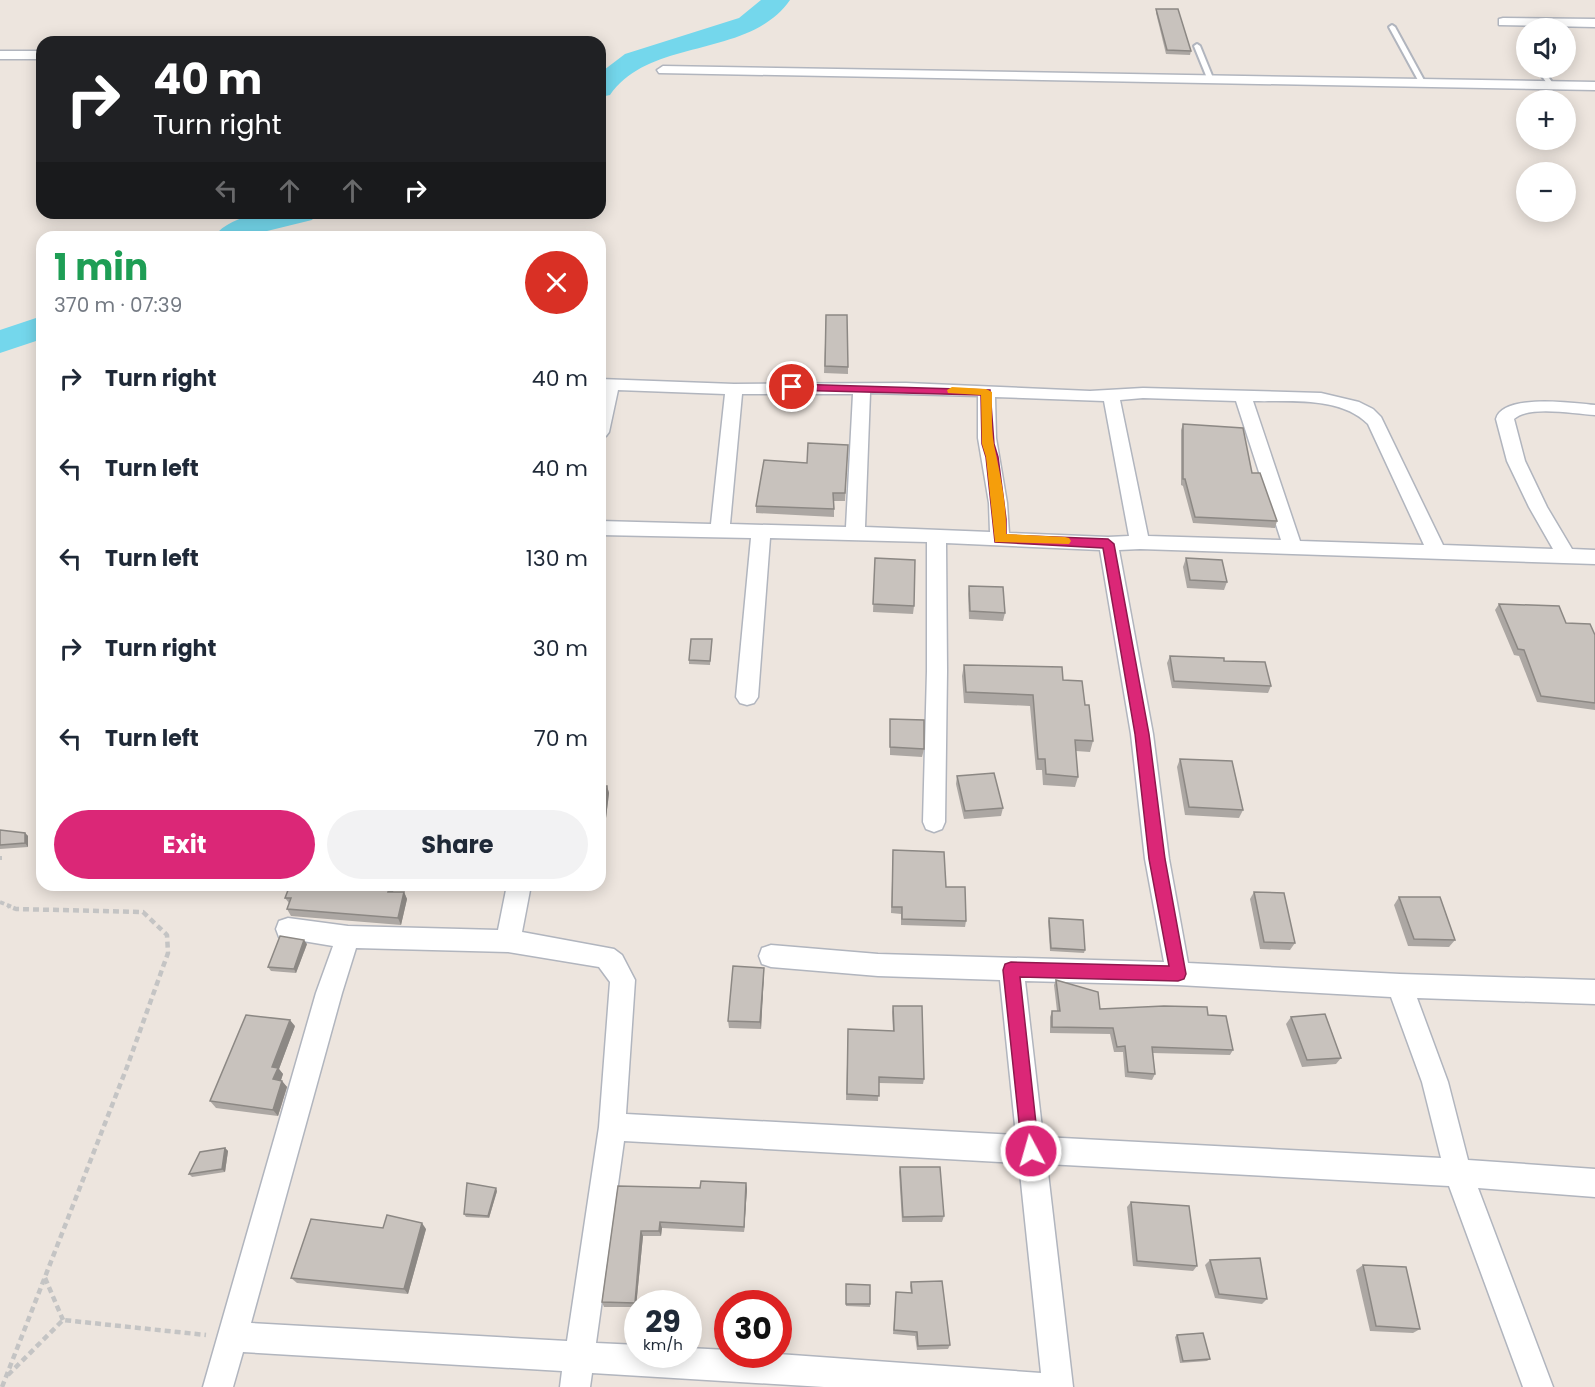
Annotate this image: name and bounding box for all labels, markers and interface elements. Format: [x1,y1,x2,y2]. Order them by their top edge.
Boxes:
map controls [1516,18,1576,222]
button: sound [1516,18,1576,78]
text: 40 m [153,50,262,109]
icon: right [54,60,132,138]
button: + [1516,90,1576,150]
text: Turn right [153,106,282,143]
button: − [1516,162,1576,222]
icon: left [210,174,243,207]
icon: ahead [273,174,306,207]
icon: ahead [336,174,369,207]
icon: right [399,174,432,207]
text: 1 min [54,242,148,293]
button: close [525,251,588,314]
text: 370 m · 07:39 [54,291,182,319]
pin [766,361,817,412]
icon: right [54,362,87,395]
text: Turn right [105,363,216,394]
text: 40 m [532,363,588,394]
icon: arrive [775,370,808,403]
icon: left [54,452,87,485]
text: Turn left [105,453,199,484]
text: 40 m [532,453,588,484]
icon: left [54,542,87,575]
text: Turn left [105,543,199,574]
text: 130 m [526,543,588,574]
icon: right [54,632,87,665]
text: Turn right [105,633,216,664]
text: 30 m [533,633,588,664]
icon: left [54,722,87,755]
text: Turn left [105,723,199,754]
text: 70 m [534,723,588,754]
button: Exit [54,810,315,879]
button: Share [327,810,588,879]
position arrow [999,1119,1063,1183]
speed limit sign: 30 [714,1290,792,1368]
text: 29 [645,1300,681,1343]
text: km/h [643,1334,683,1355]

